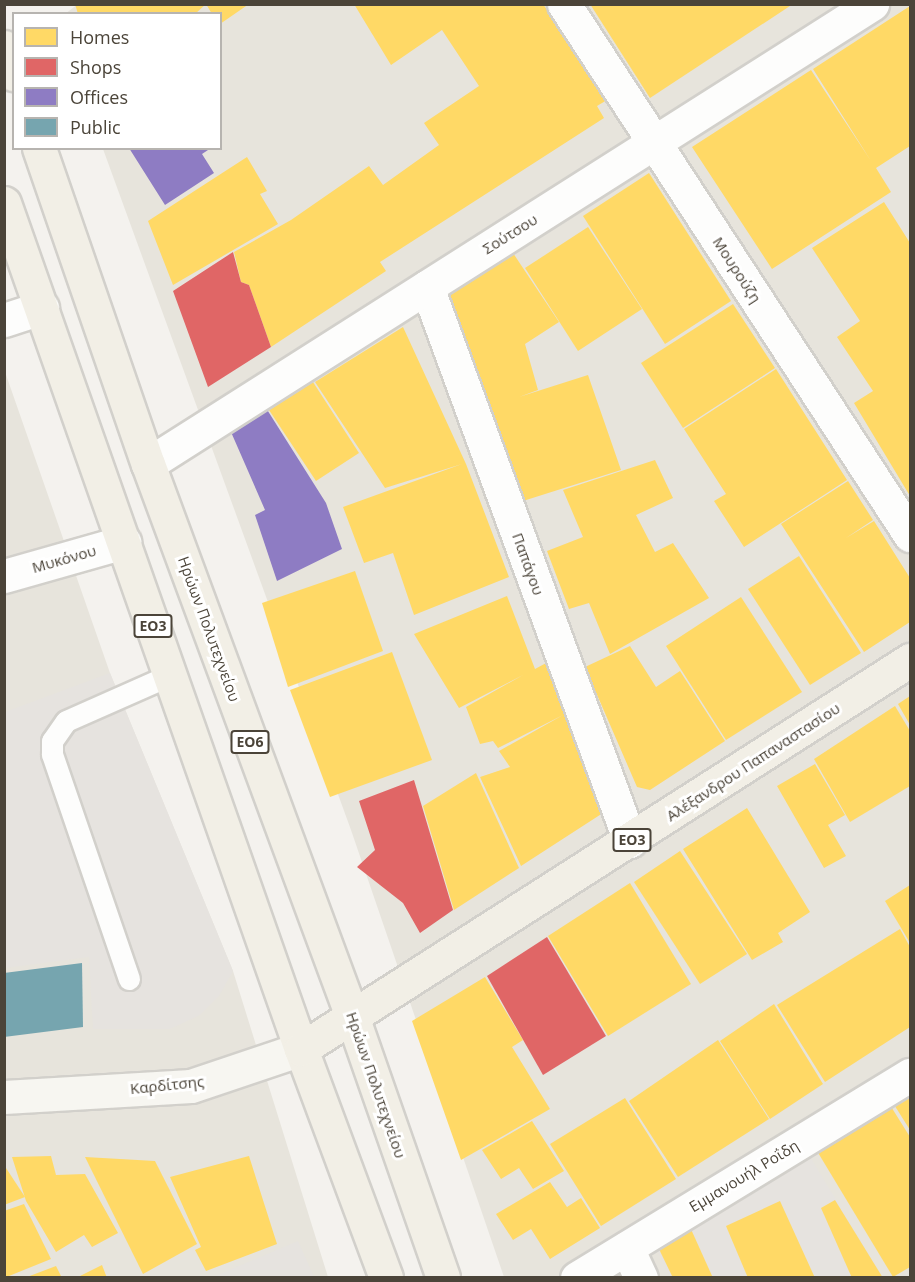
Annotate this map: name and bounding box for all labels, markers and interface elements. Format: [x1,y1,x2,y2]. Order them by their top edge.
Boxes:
legend [12,12,222,150]
text: Homes [70,25,129,49]
text: Shops [70,55,121,79]
text: Offices [70,85,128,109]
text: Public [70,115,121,139]
street label: Σούτσου [479,210,541,258]
street label: Μουρούζη [709,234,765,306]
street label: Παπάγου [508,530,548,598]
street label: Μυκόνου [30,541,98,577]
street label: Ηρώων Πολυτεχνείου [174,554,244,704]
road number: ΕΟ3 [134,615,172,637]
street label: Αλέξανδρου Παπαναστασίου [663,699,843,825]
road number: ΕΟ6 [230,731,270,753]
road number: ΕΟ3 [612,829,652,851]
street label: Ηρώων Πολυτεχνείου [343,1010,409,1160]
street label: Καρδίτσης [129,1072,205,1098]
street label: Εμμανουήλ Ροΐδη [686,1136,802,1216]

